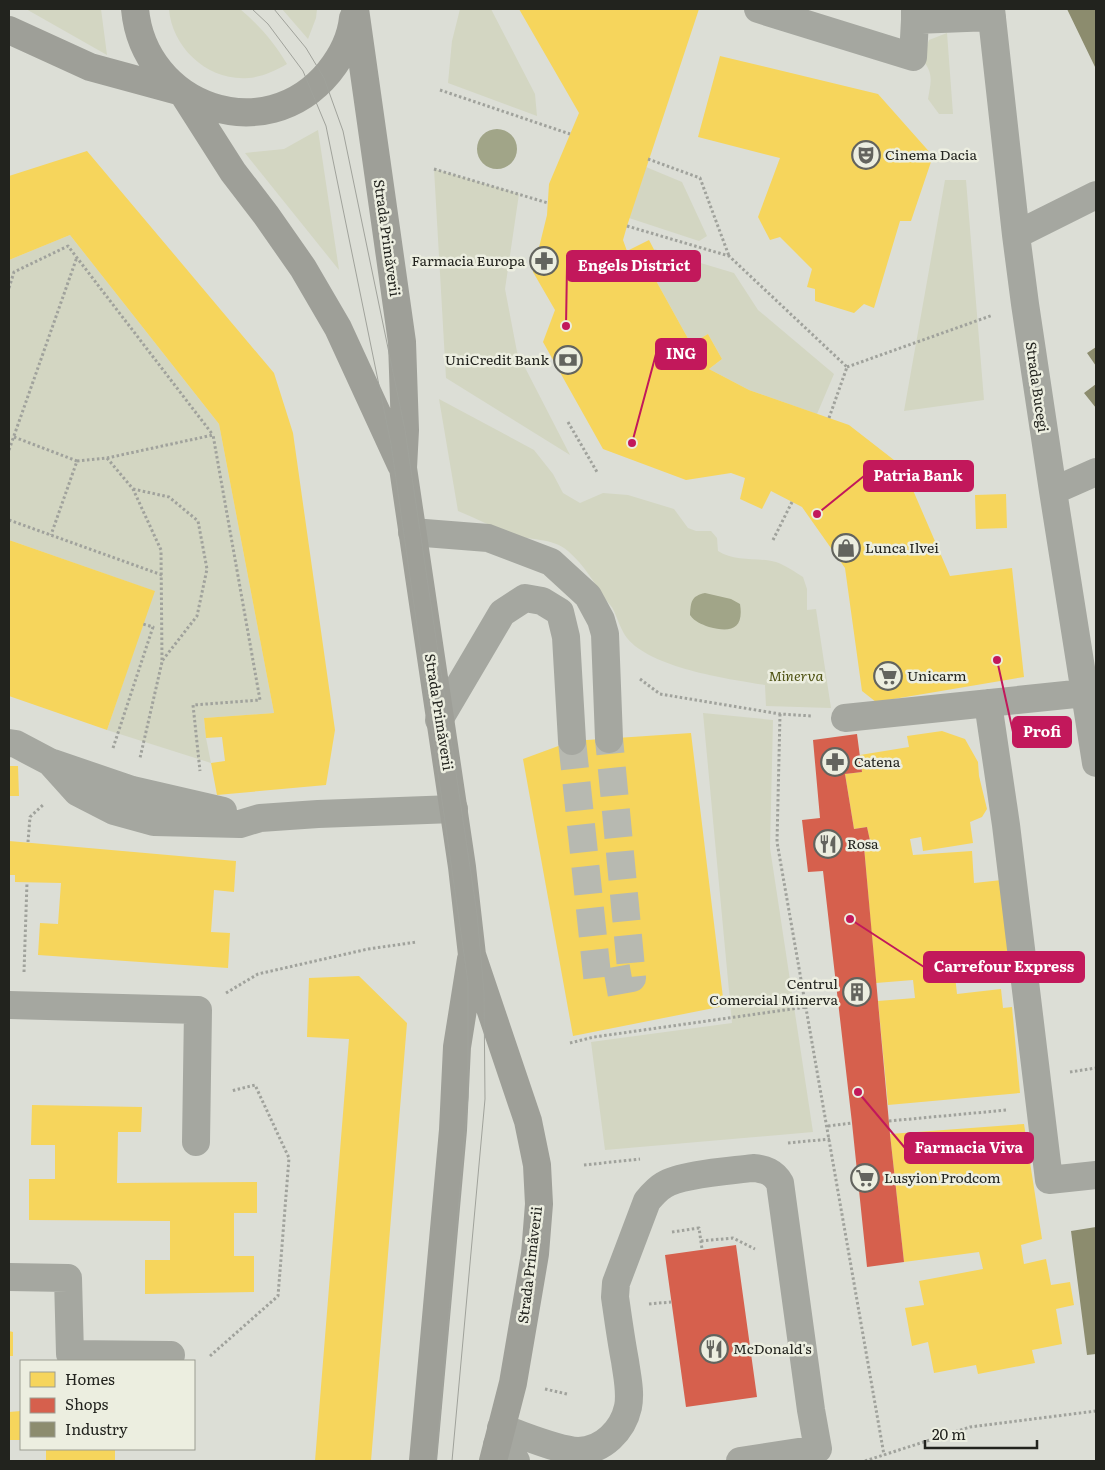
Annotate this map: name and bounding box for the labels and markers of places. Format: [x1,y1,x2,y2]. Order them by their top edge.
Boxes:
theatre icon: Cinema Dacia [851,140,881,170]
place label: Cinema Dacia [885,144,978,164]
pharmacy icon: Farmacia Europa [529,246,559,276]
place label: Farmacia Europa [412,250,525,270]
callout: Engels District [567,251,700,281]
callout: ING [656,339,706,369]
bank icon: UniCredit Bank [553,345,583,375]
place label: UniCredit Bank [445,349,549,369]
callout: Patria Bank [864,461,973,491]
shop icon: Lunca Ilvei [831,533,861,563]
place label: Lunca Ilvei [865,537,939,557]
supermarket icon: Unicarm [873,661,903,691]
place label: Unicarm [907,665,967,685]
callout: Profi [1013,717,1071,747]
pharmacy icon: Catena [820,747,850,777]
place label: Catena [854,751,901,771]
restaurant icon: Rosa [813,829,843,859]
place label: Rosa [847,833,879,853]
callout: Carrefour Express [924,952,1084,982]
place label: Centrul Comercial Minerva [709,973,838,1009]
building icon: Centrul Comercial Minerva [842,977,872,1007]
callout: Farmacia Viva [905,1133,1033,1163]
supermarket icon: Lusyion Prodcom [850,1163,880,1193]
place label: Lusyion Prodcom [884,1167,1001,1187]
restaurant icon: McDonald's [699,1334,729,1364]
place label: McDonald's [733,1338,812,1358]

